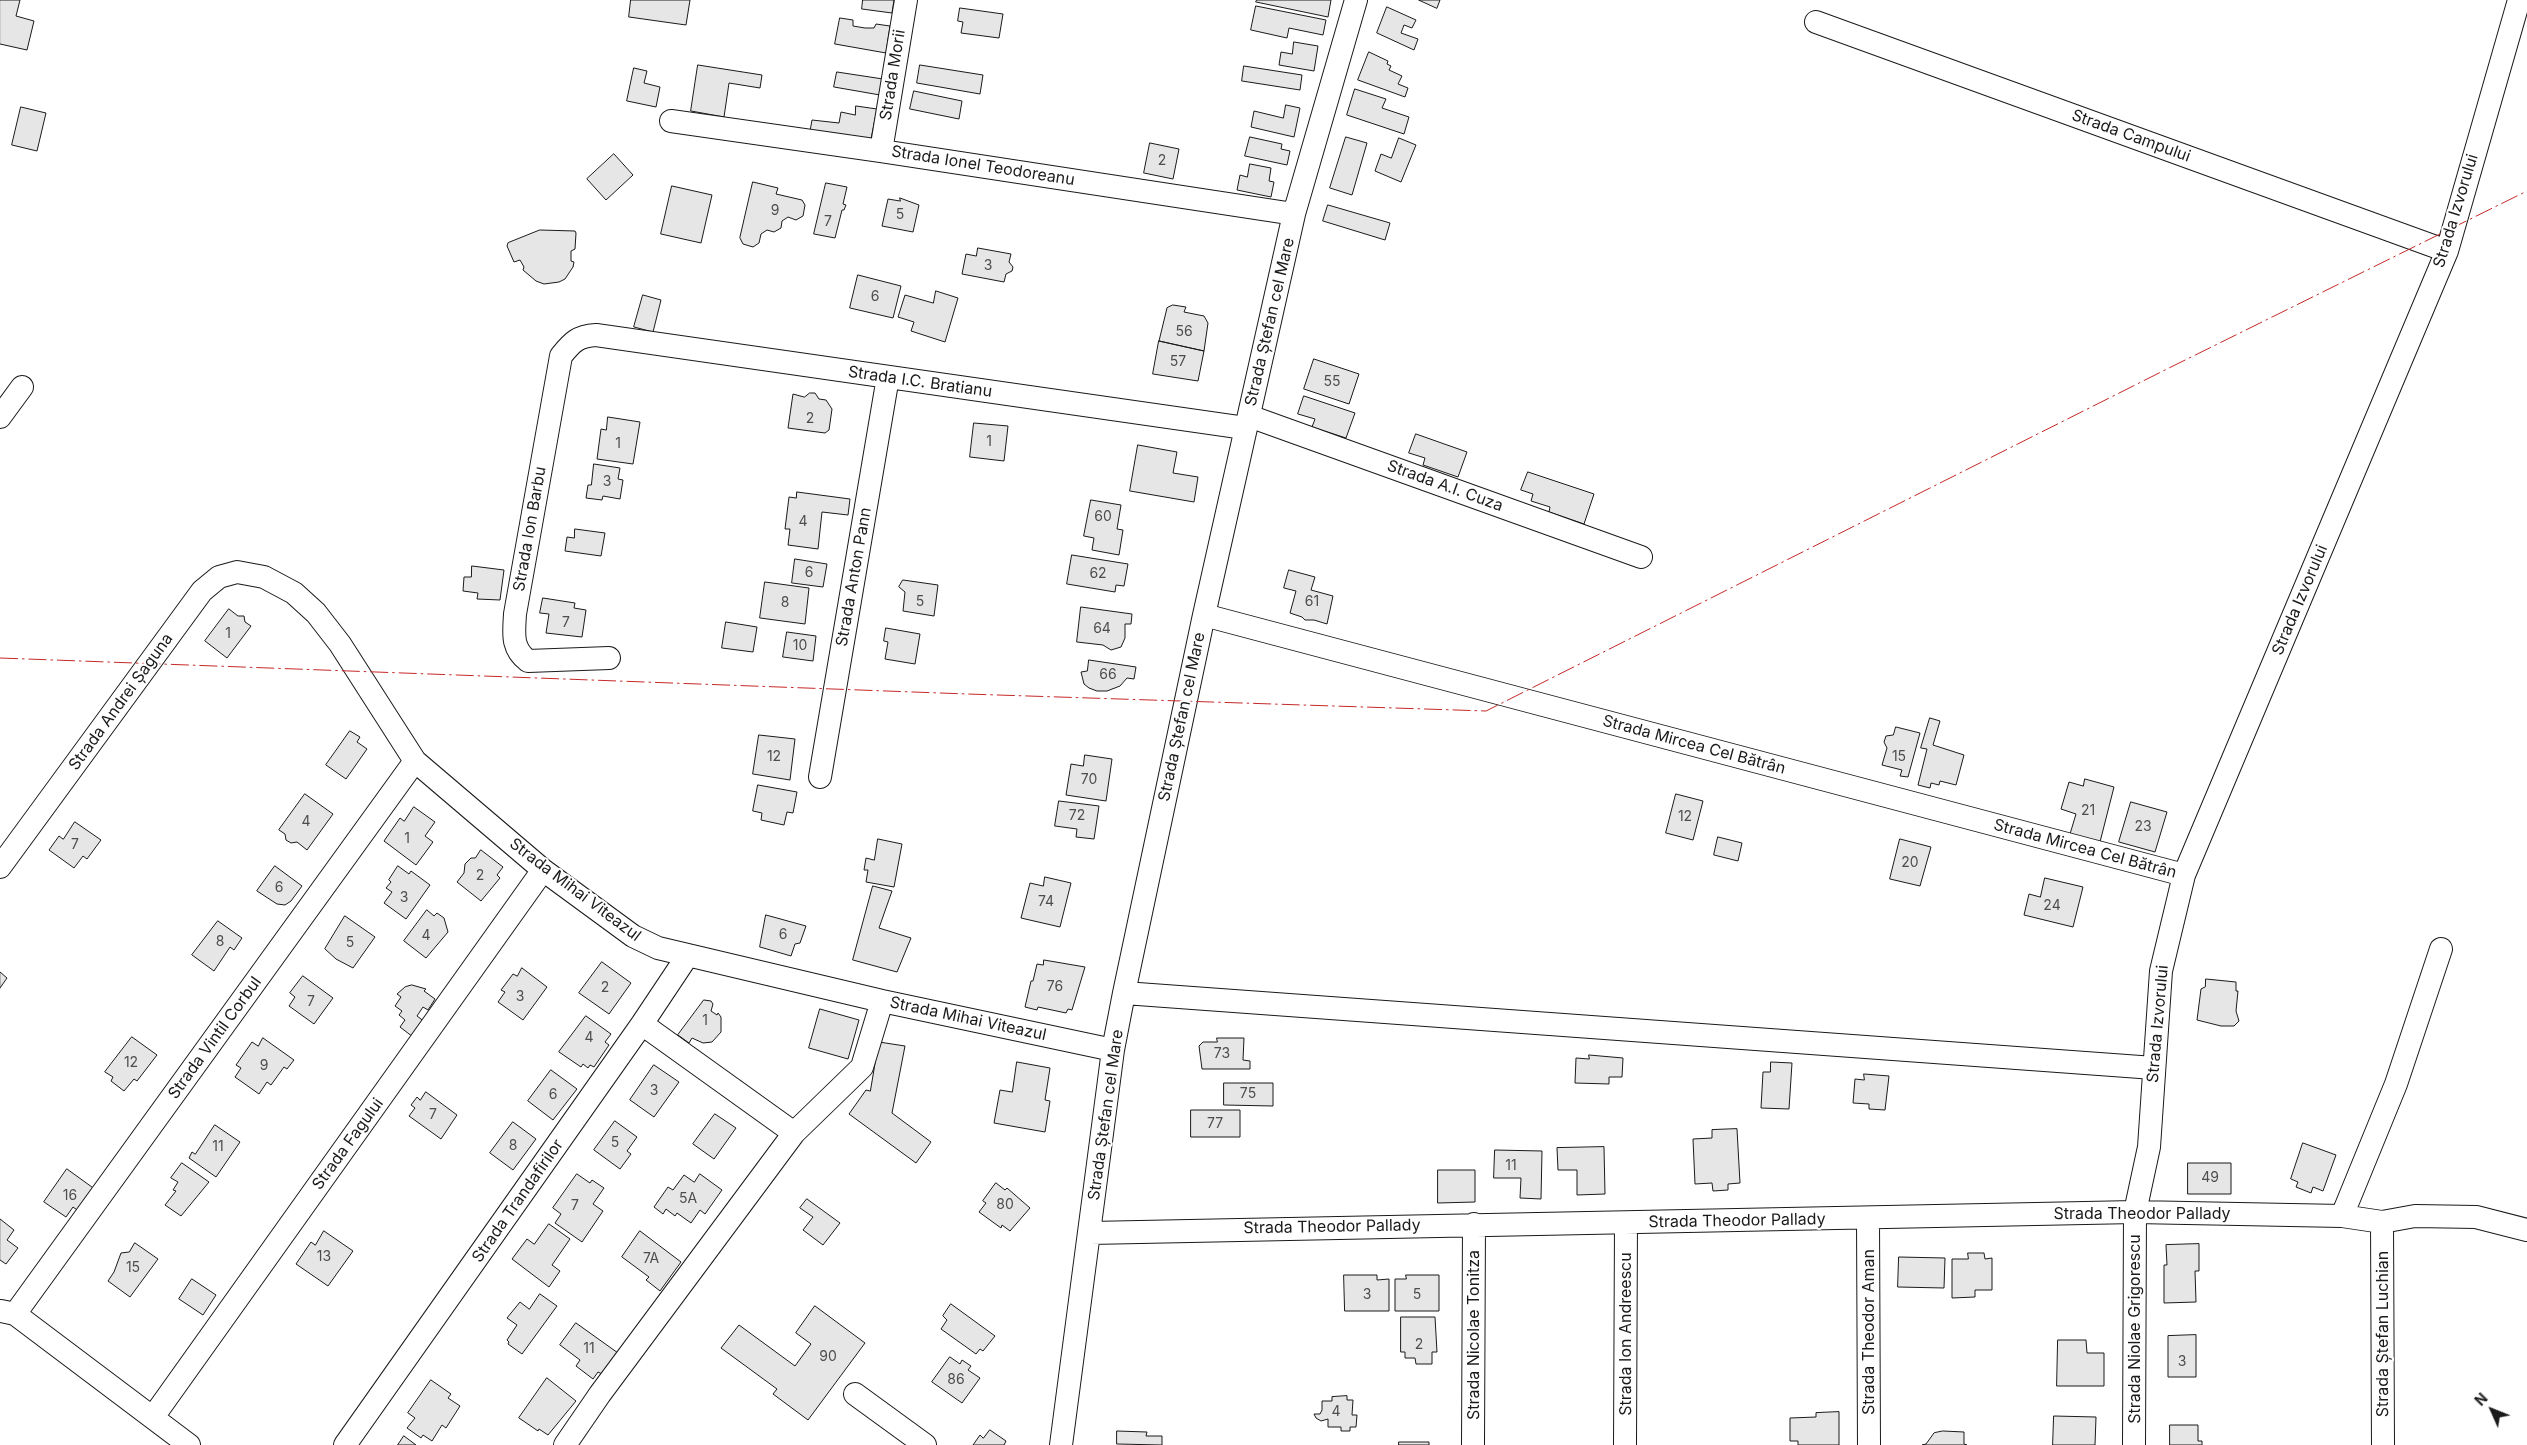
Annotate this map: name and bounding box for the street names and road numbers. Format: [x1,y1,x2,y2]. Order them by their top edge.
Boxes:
street label: Strada Morii [876,28,910,122]
street label: Strada Campului [2069,106,2193,166]
street label: Strada Ionel Teodoreanu [890,142,1076,190]
street label: Strada Izvorului [2430,152,2482,270]
street label: Strada Ștefan cel Mare [1241,236,1299,408]
street label: Strada I.C. Bratianu [847,362,993,402]
street label: Strada A.I. Cuza [1384,456,1506,516]
street label: Strada Ion Barbu [510,465,550,593]
street label: Strada Anton Pann [832,506,876,648]
street label: Strada Izvorului [2268,542,2332,658]
street label: Strada Andrei Șaguna [65,630,177,774]
street label: Strada Ștefan cel Mare [1155,631,1209,803]
street label: Strada Mircea Cel Bătrân [1600,711,1788,779]
street label: Strada Mircea Cel Bătrân [1991,815,2179,883]
street label: Strada Mihai Viteazul [506,834,644,946]
street label: Strada Izvorului [2143,964,2173,1084]
street label: Strada Vintil Corbul [164,973,266,1103]
street label: Strada Mihai Viteazul [888,993,1048,1045]
street label: Strada Ștefan cel Mare [1084,1028,1128,1202]
street label: Strada Fagului [308,1095,388,1193]
street label: Strada Trandafirilor [468,1136,568,1266]
street label: Strada Theodor Pallady [2053,1204,2231,1224]
street label: Strada Theodor Pallady [1648,1210,1826,1232]
street label: Strada Theodor Pallady [1243,1216,1421,1238]
street label: Strada Niolae Grigorescu [2125,1234,2145,1424]
street label: Strada Theodor Aman [1859,1249,1879,1415]
street label: Strada Nicolae Tonitza [1464,1250,1484,1420]
street label: Strada Ștefan Luchian [2373,1251,2393,1417]
street label: Strada Ion Andreescu [1616,1252,1636,1416]

